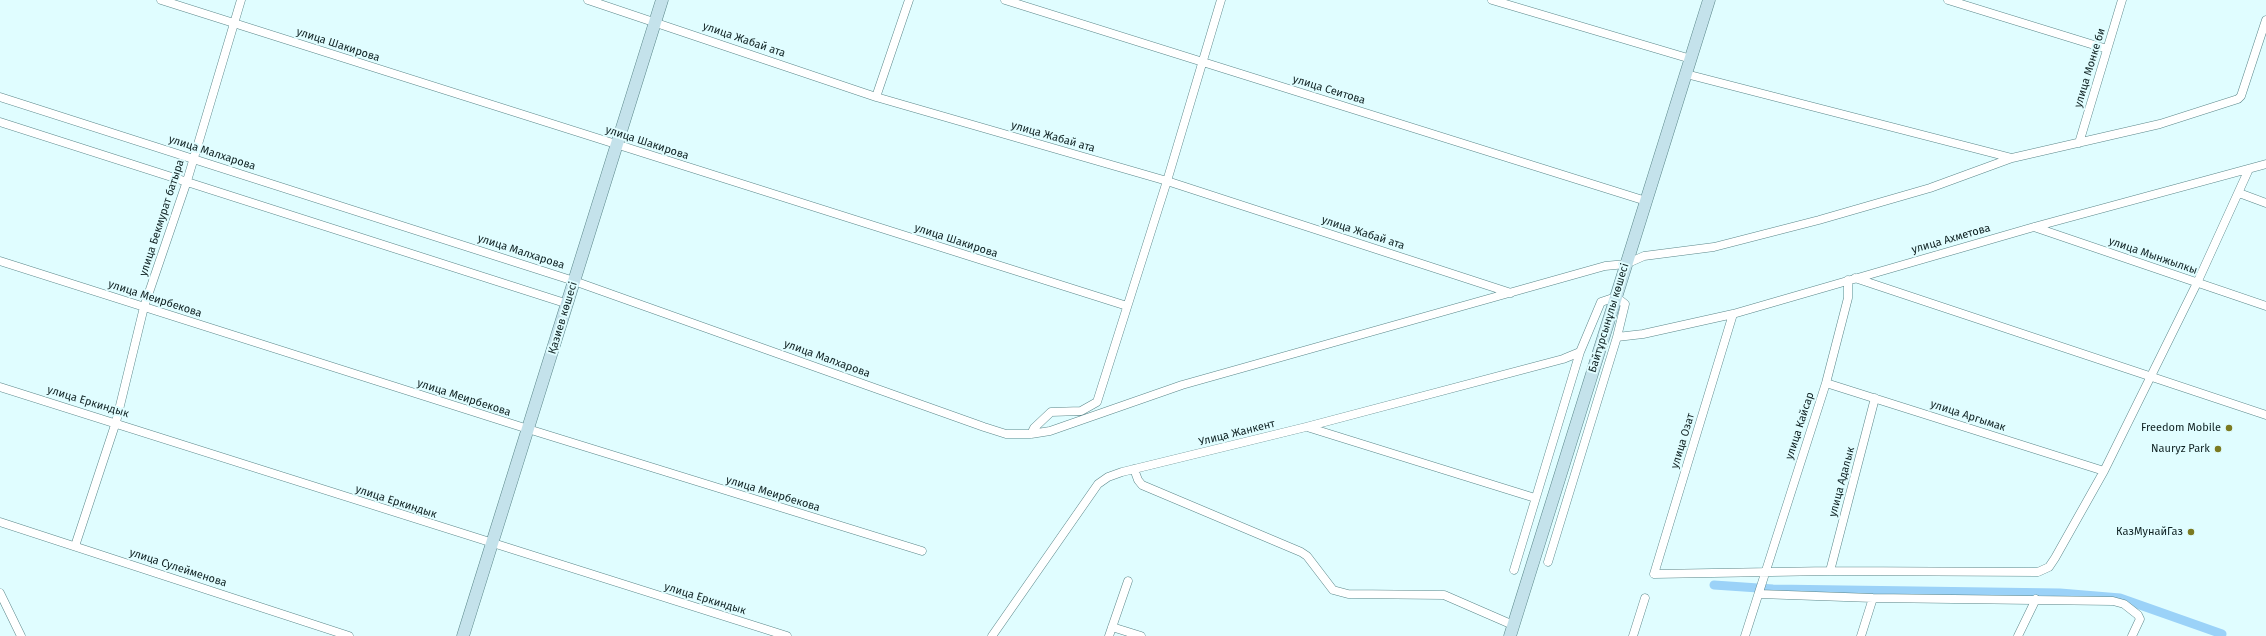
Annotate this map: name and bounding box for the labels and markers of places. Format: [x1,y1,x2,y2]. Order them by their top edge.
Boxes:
place label: Freedom Mobile [2141,421,2221,435]
marker: Freedom Mobile [2224,423,2234,433]
place label: Nauryz Park [2151,442,2210,456]
marker: Nauryz Park [2213,444,2223,454]
place label: КазМунайГаз [2116,525,2183,539]
marker: КазМунайГаз [2186,527,2196,537]

